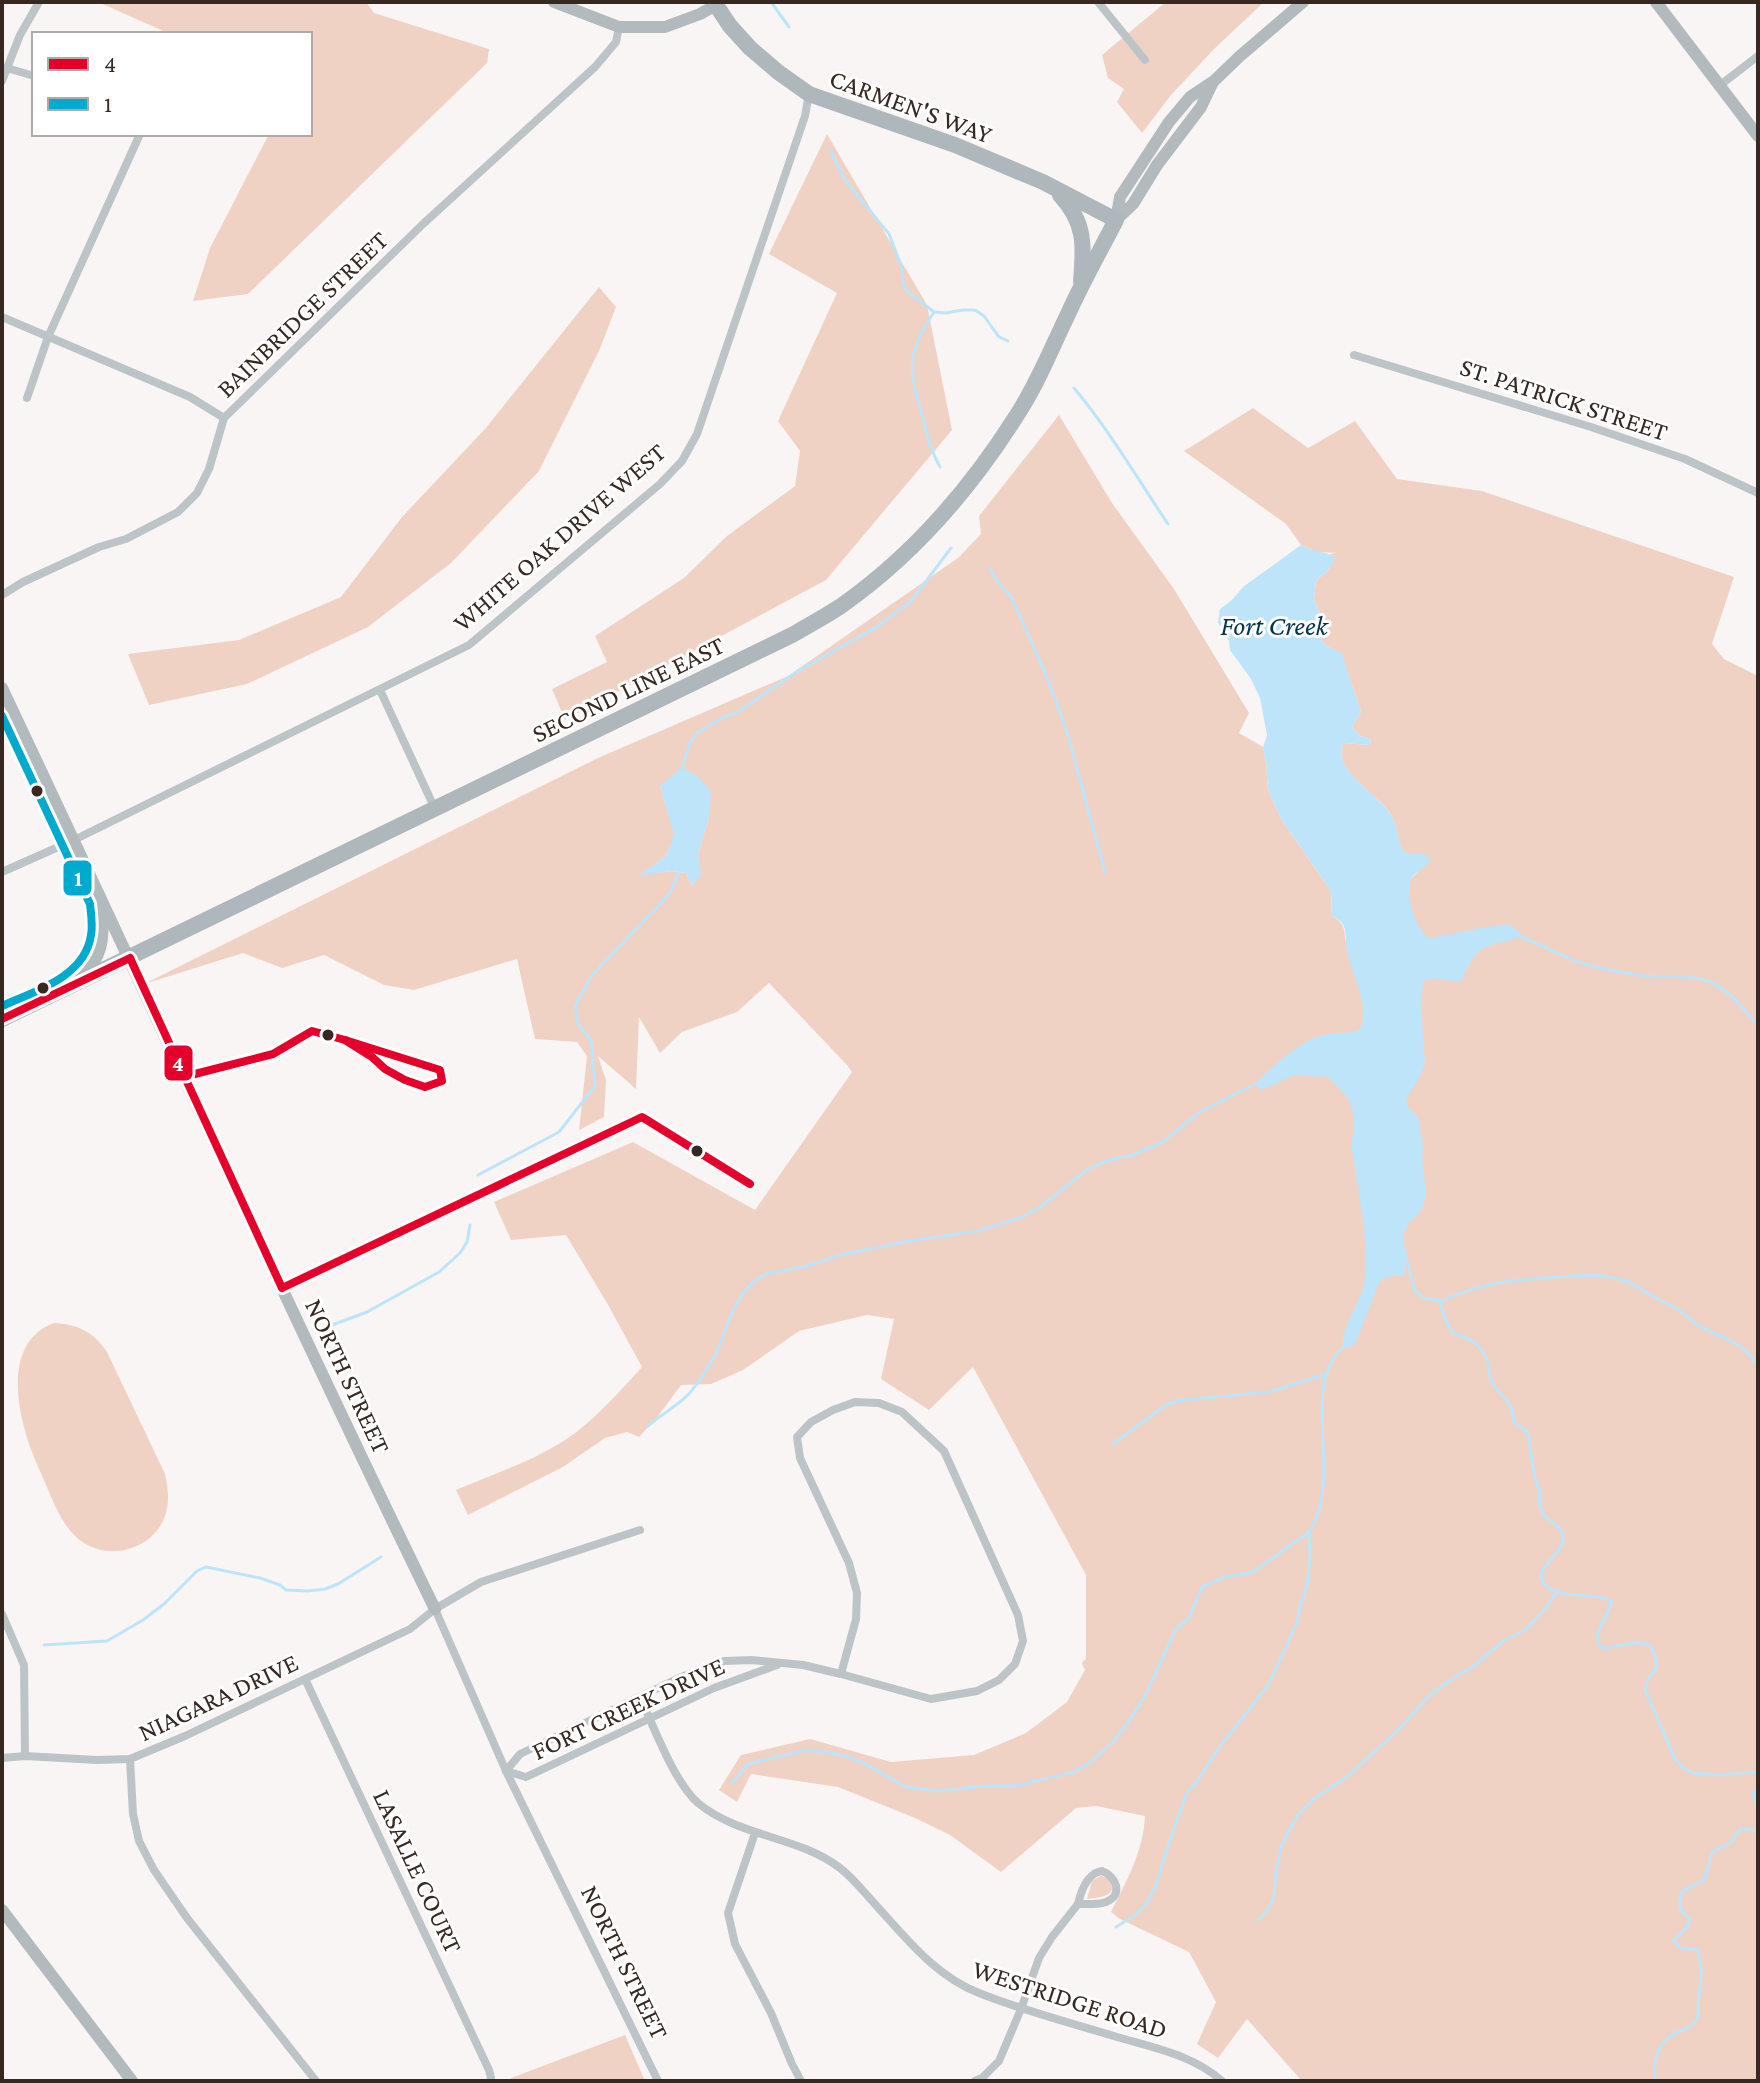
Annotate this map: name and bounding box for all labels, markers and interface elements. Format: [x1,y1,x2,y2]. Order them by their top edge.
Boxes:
legend [32,32,312,136]
text: 4 [104,50,116,77]
street label: CARMEN'S WAY [826,64,996,149]
text: 1 [104,90,112,117]
street label: BAINBRIDGE STREET [211,225,394,403]
street label: ST. PATRICK STREET [1456,352,1671,447]
street label: WHITE OAK DRIVE WEST [447,437,671,637]
water label: Fort Creek [1220,610,1330,641]
street label: SECOND LINE EAST [527,630,729,749]
unlabelled marker [29,783,45,799]
line badge: 1 [62,859,93,897]
text: 1 [74,866,82,891]
unlabelled marker [35,980,51,996]
unlabelled marker [320,1027,336,1043]
line badge: 4 [163,1044,194,1082]
text: 4 [172,1051,184,1076]
unlabelled marker [689,1143,705,1159]
street label: NORTH STREET [299,1294,396,1458]
street label: NIAGARA DRIVE [134,1648,303,1747]
street label: FORT CREEK DRIVE [527,1651,729,1766]
street label: LASALLE COURT [367,1785,468,1958]
street label: NORTH STREET [575,1881,674,2044]
street label: WESTRIDGE ROAD [969,1954,1171,2045]

